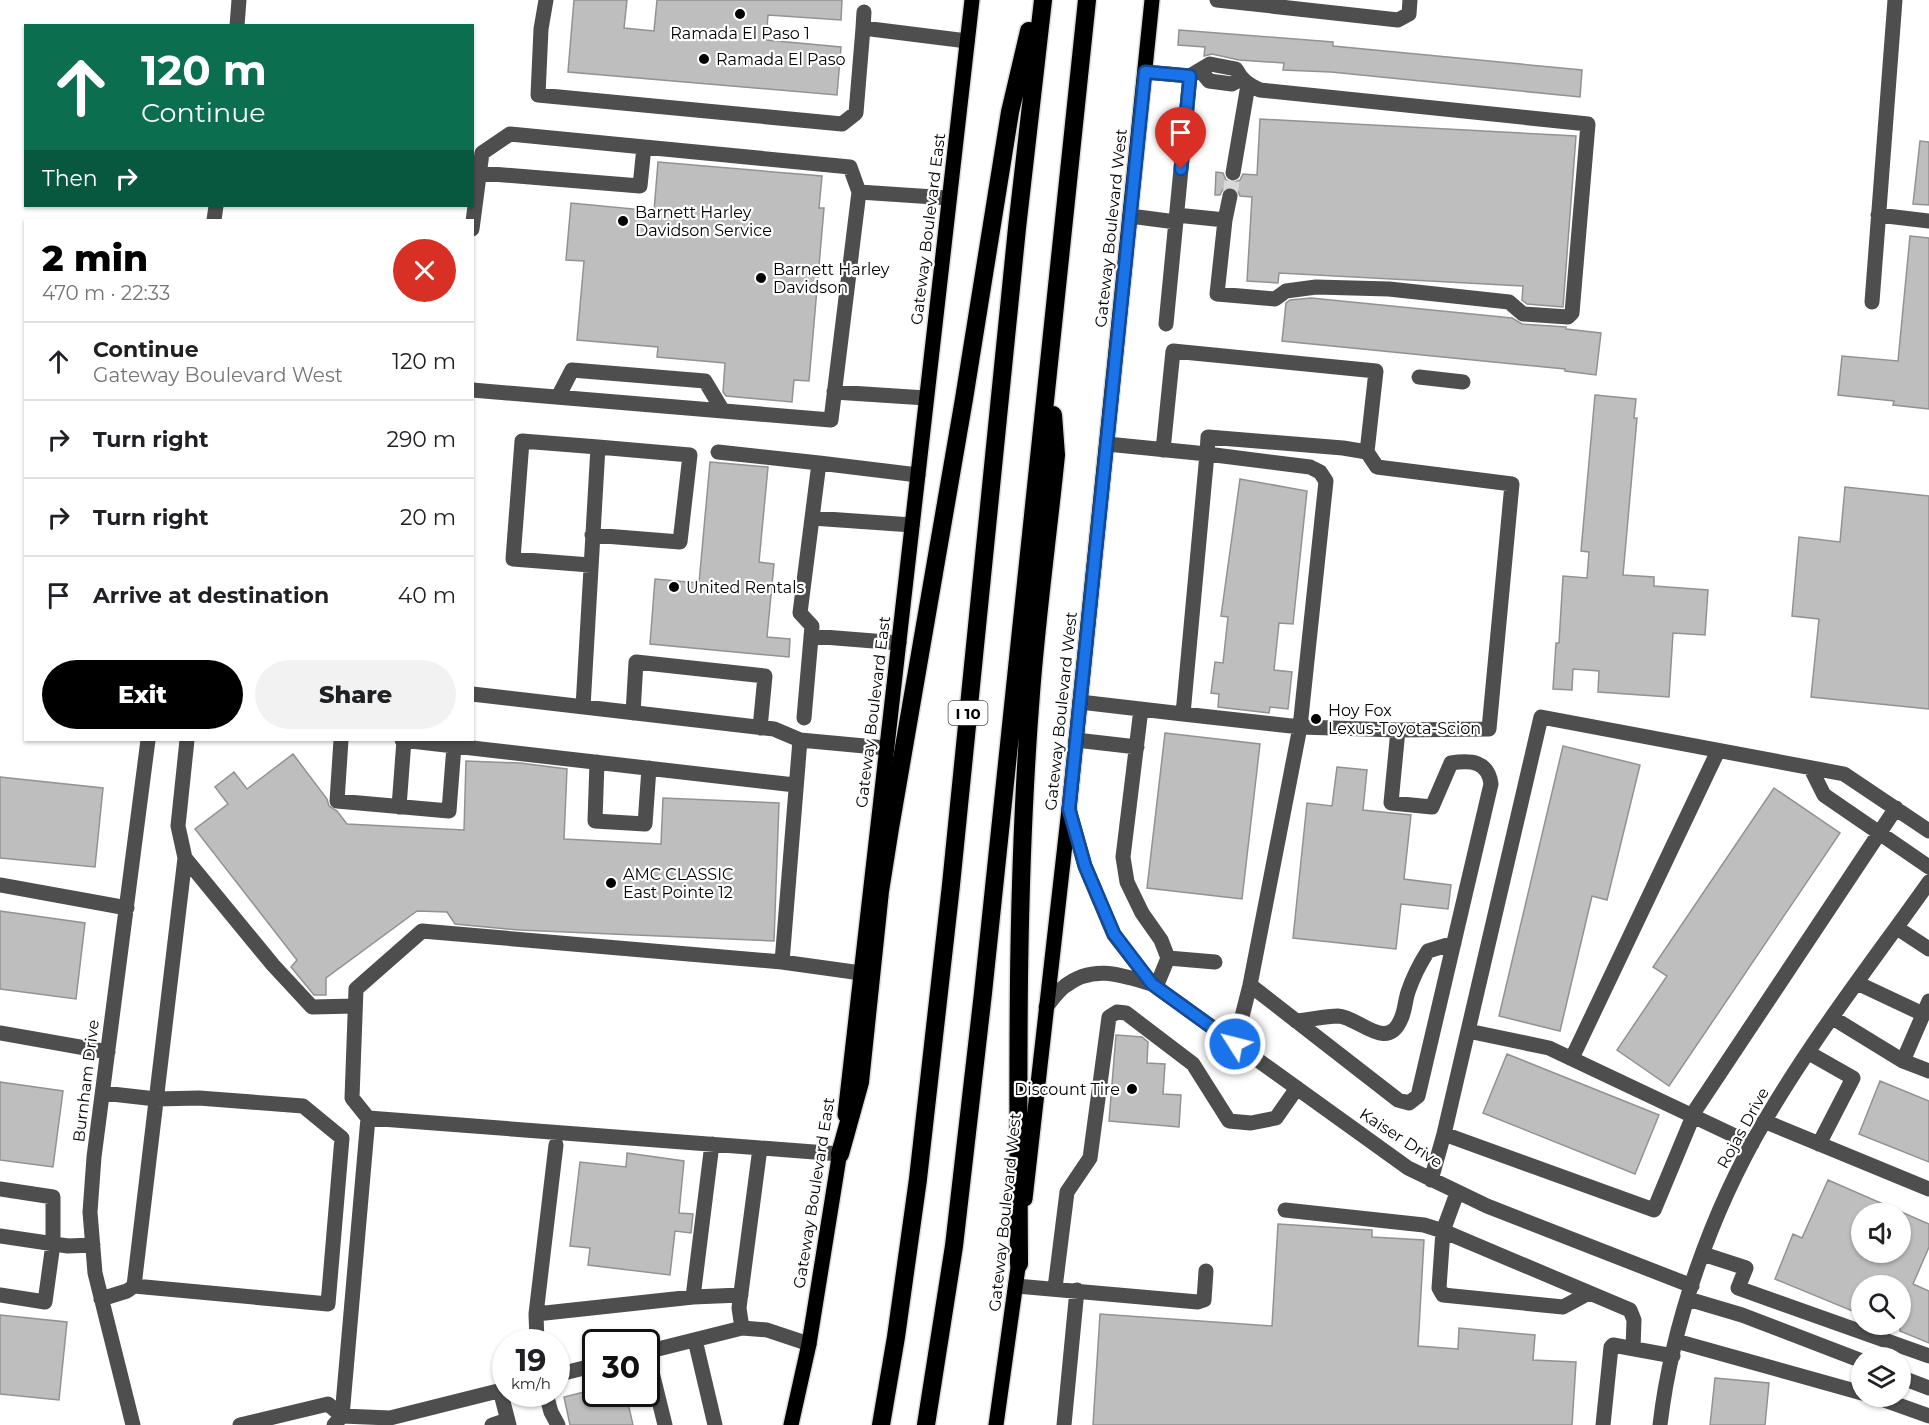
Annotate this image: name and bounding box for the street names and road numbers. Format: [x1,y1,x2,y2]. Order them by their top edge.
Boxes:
street label: Gateway Boulevard West [1091,127,1131,328]
street label: Gateway Boulevard East [907,131,949,326]
street label: Gateway Boulevard West [1041,610,1081,811]
street label: Gateway Boulevard East [852,614,894,809]
road number: I 10 [948,701,988,725]
street label: Burnham Drive [69,1019,103,1143]
street label: Rojas Drive [1713,1084,1773,1172]
street label: Gateway Boulevard East [789,1096,839,1290]
street label: Kaiser Drive [1356,1104,1446,1172]
street label: Gateway Boulevard West [985,1111,1025,1312]

